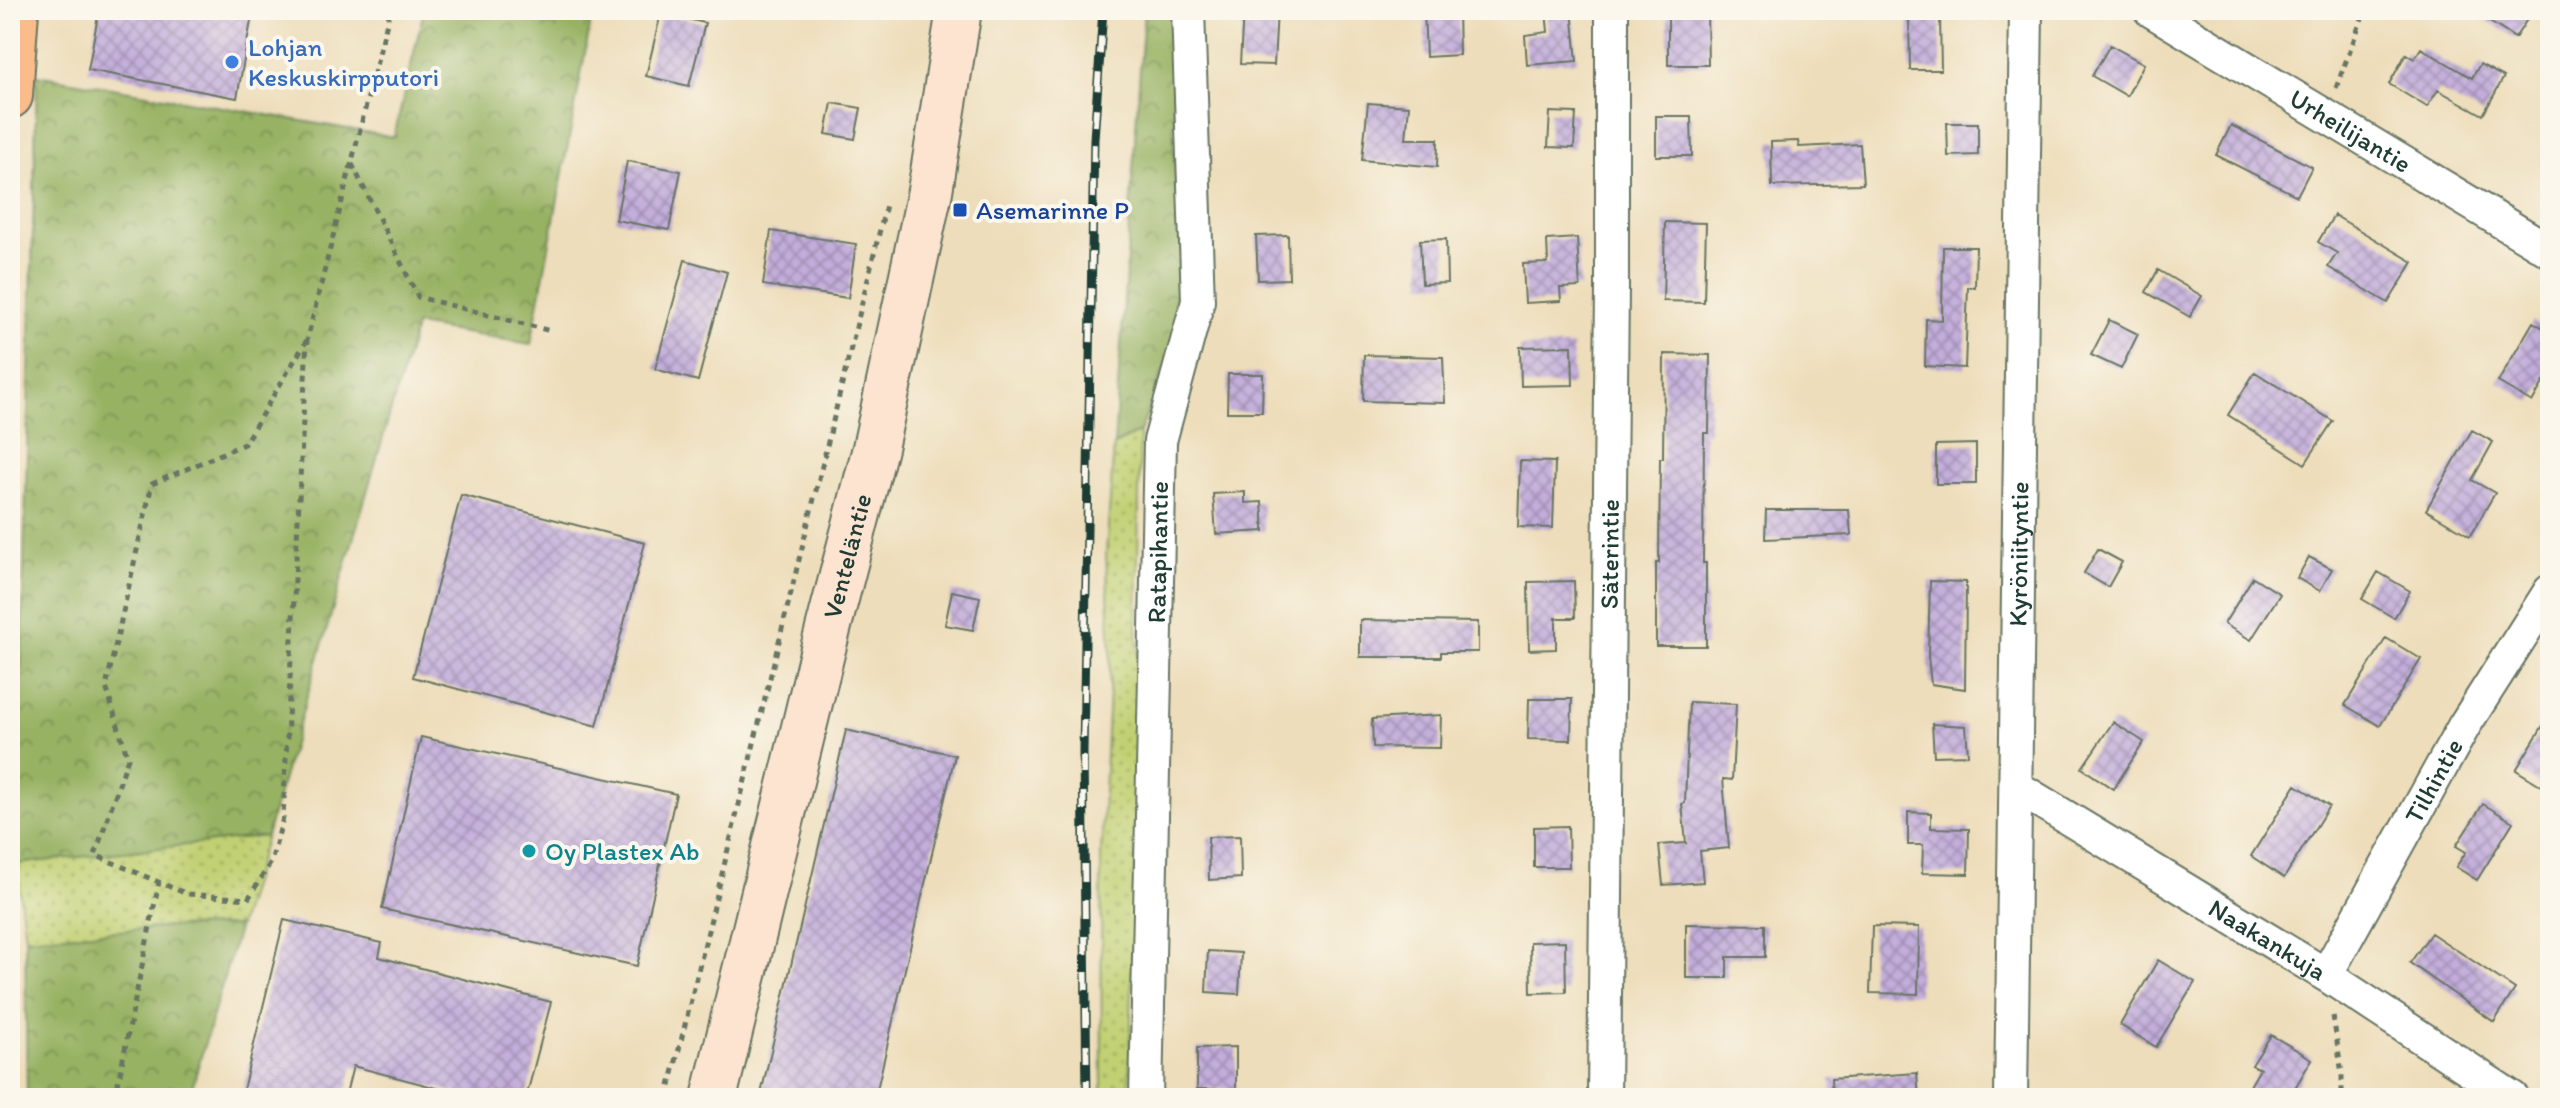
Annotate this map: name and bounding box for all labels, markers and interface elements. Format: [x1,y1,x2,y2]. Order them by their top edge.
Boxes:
place label: Lohjan Keskuskirpputori [248,31,439,93]
marker: Lohjan Keskuskirpputori [223,53,241,71]
street label: Urheilijantie [2284,82,2417,180]
place label: Asemarinne P [976,194,1129,226]
marker: Asemarinne P [951,201,969,219]
street label: Ratapihantie [1140,481,1175,624]
street label: Kyröniityntie [2001,481,2035,627]
street label: Venteläntie [816,490,879,622]
street label: Säterintie [1593,499,1626,609]
street label: Tilhintie [2397,733,2470,829]
place label: Oy Plastex Ab [545,835,700,867]
marker: Oy Plastex Ab [520,842,538,860]
street label: Naakankuja [2203,892,2332,988]

